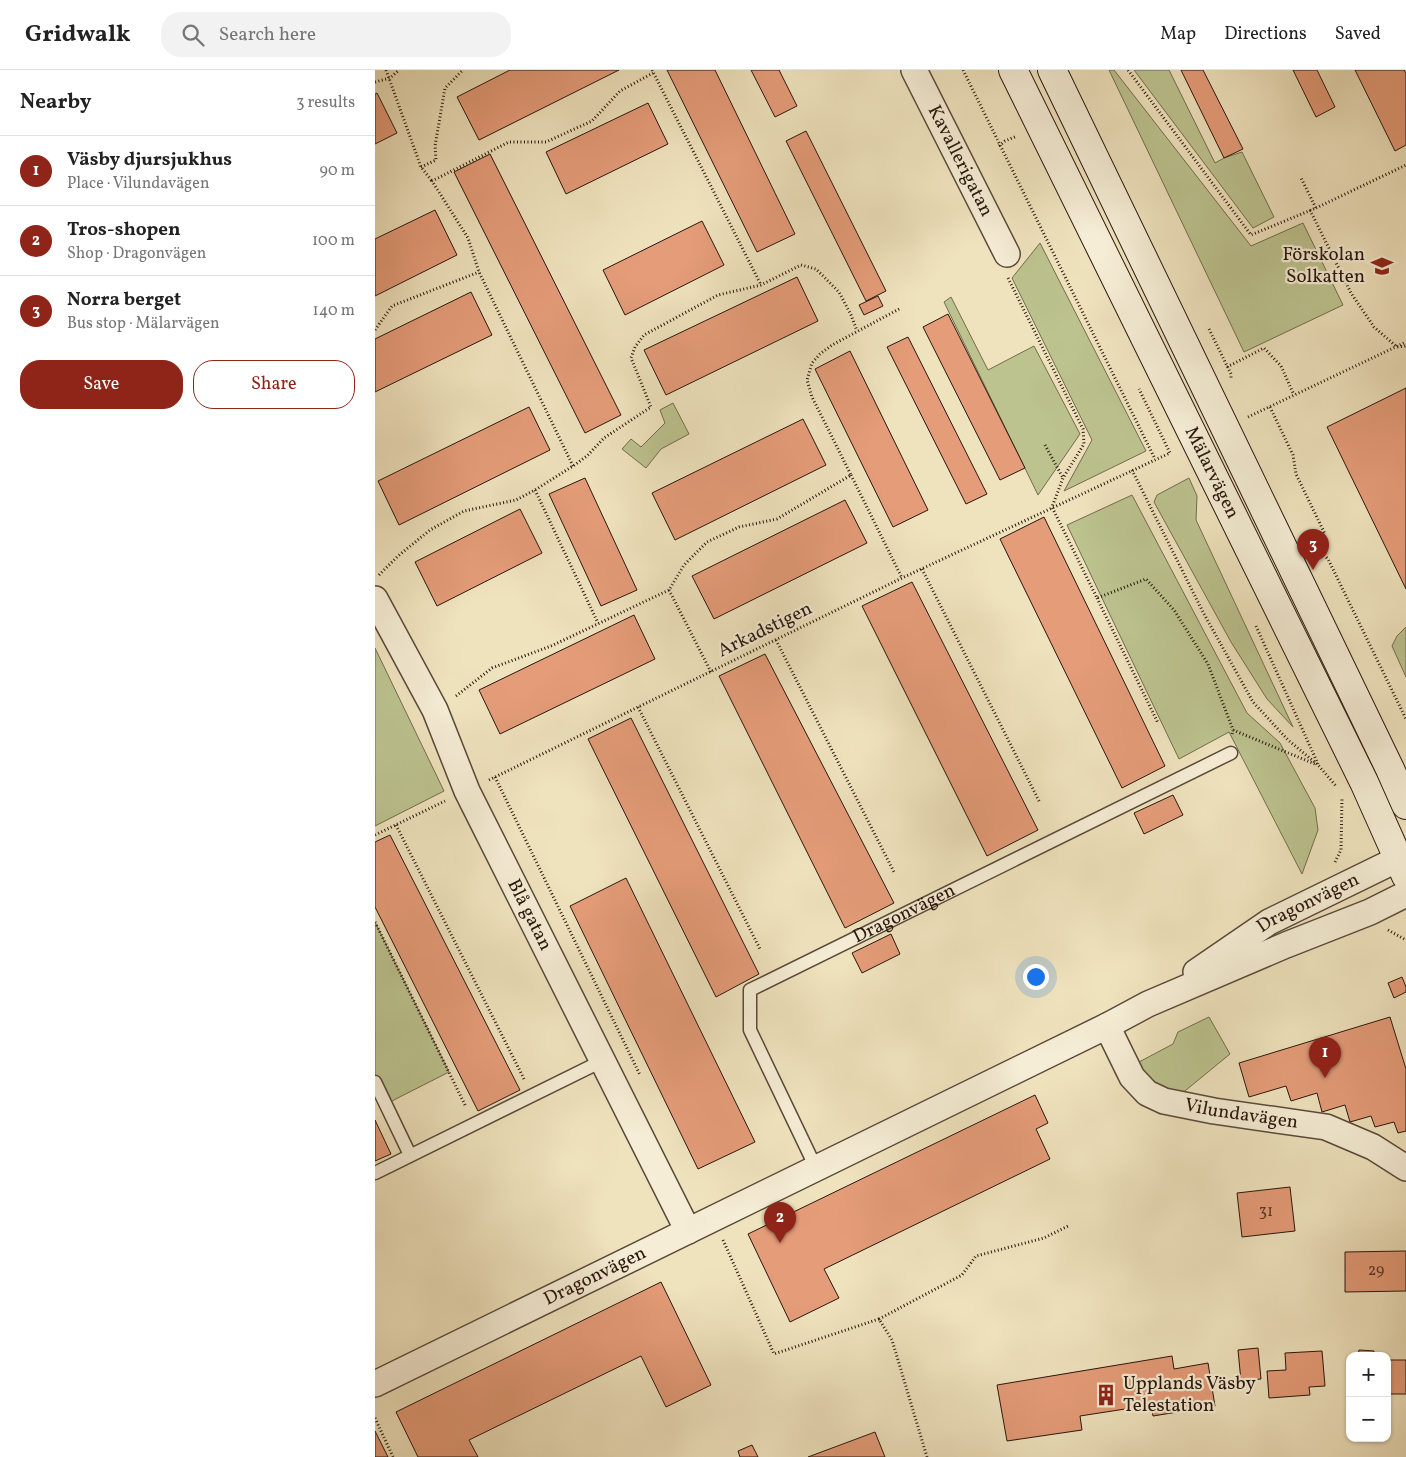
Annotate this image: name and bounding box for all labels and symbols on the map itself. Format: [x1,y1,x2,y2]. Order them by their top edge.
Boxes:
street label: Kavallerigatan [921,101,999,221]
place label: Förskolan Solkatten [1283,242,1365,290]
school or university icon: Förskolan Solkatten [1369,253,1395,279]
street label: Mälarvägen [1178,422,1245,523]
pin: 3 [1297,529,1329,570]
street label: Arkadstigen [713,596,817,664]
street label: Dragonvägen [1252,867,1364,940]
street label: Blå gatan [500,875,558,955]
street label: Dragonvägen [849,878,960,950]
your location [1023,964,1049,990]
pin: 1 [1309,1037,1341,1078]
street label: Vilundavägen [1182,1092,1300,1136]
house number: 31 [1259,1201,1273,1223]
pin: 2 [764,1202,796,1243]
street label: Dragonvägen [539,1240,651,1312]
house number: 29 [1368,1260,1384,1282]
place label: Upplands Väsby Telestation [1123,1371,1256,1419]
building icon: Upplands Väsby Telestation [1093,1382,1119,1408]

